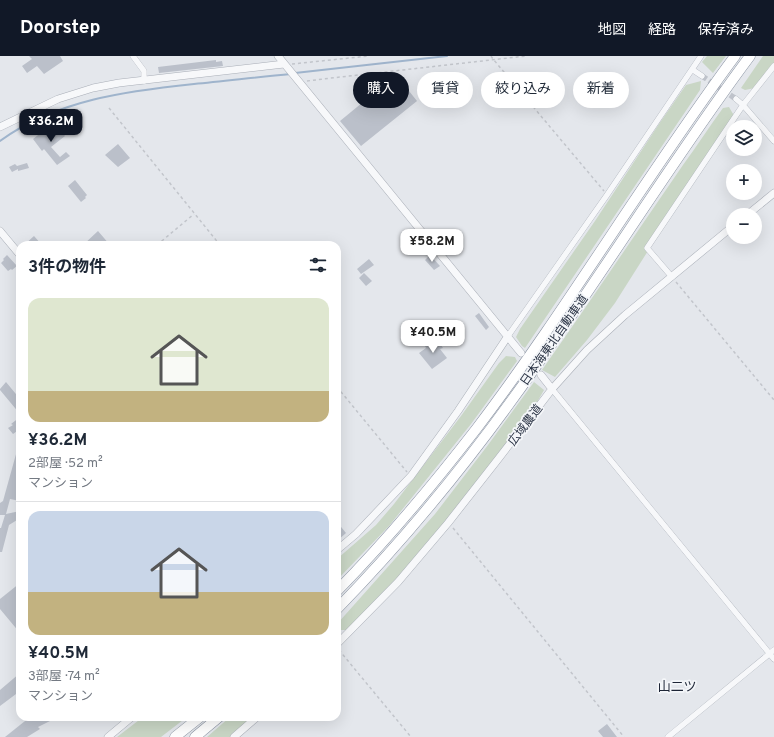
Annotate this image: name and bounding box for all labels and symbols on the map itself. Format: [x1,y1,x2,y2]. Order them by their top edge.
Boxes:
pin: ¥36.2M [18,109,84,143]
pin: ¥58.2M [399,229,465,263]
street label: 日本海東北自動車道 [517,292,592,389]
pin: ¥40.5M [400,320,466,354]
street label: 広域農道 [505,402,547,450]
district label: 山二ツ [657,680,697,696]

